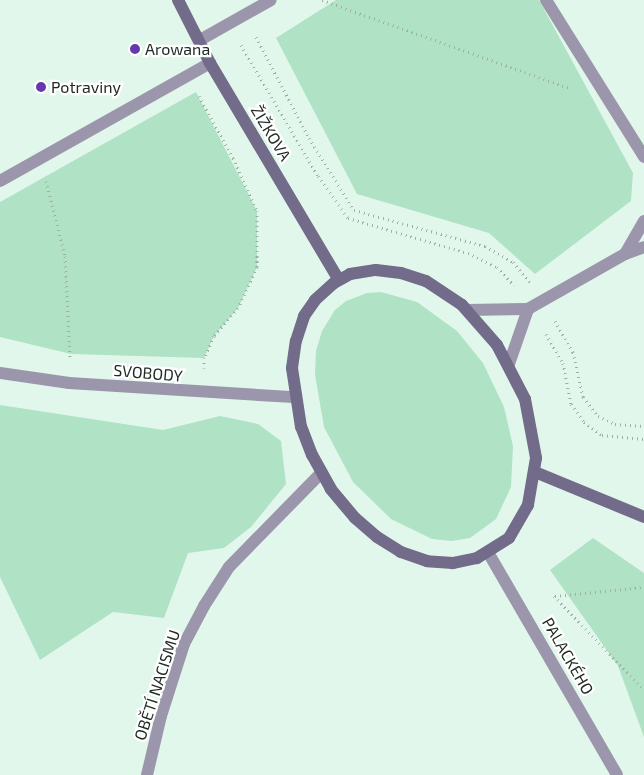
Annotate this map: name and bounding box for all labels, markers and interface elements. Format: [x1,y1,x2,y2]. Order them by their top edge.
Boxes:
place label: Arowana [145,39,210,59]
marker: Arowana [129,43,141,55]
place label: Potraviny [51,77,121,97]
marker: Potraviny [35,81,47,93]
street label: ŽIŽKOVA [247,102,295,164]
street label: SVOBODY [113,360,183,386]
street label: PALACKÉHO [538,614,598,698]
street label: OBĚTÍ NACISMU [130,627,184,743]

